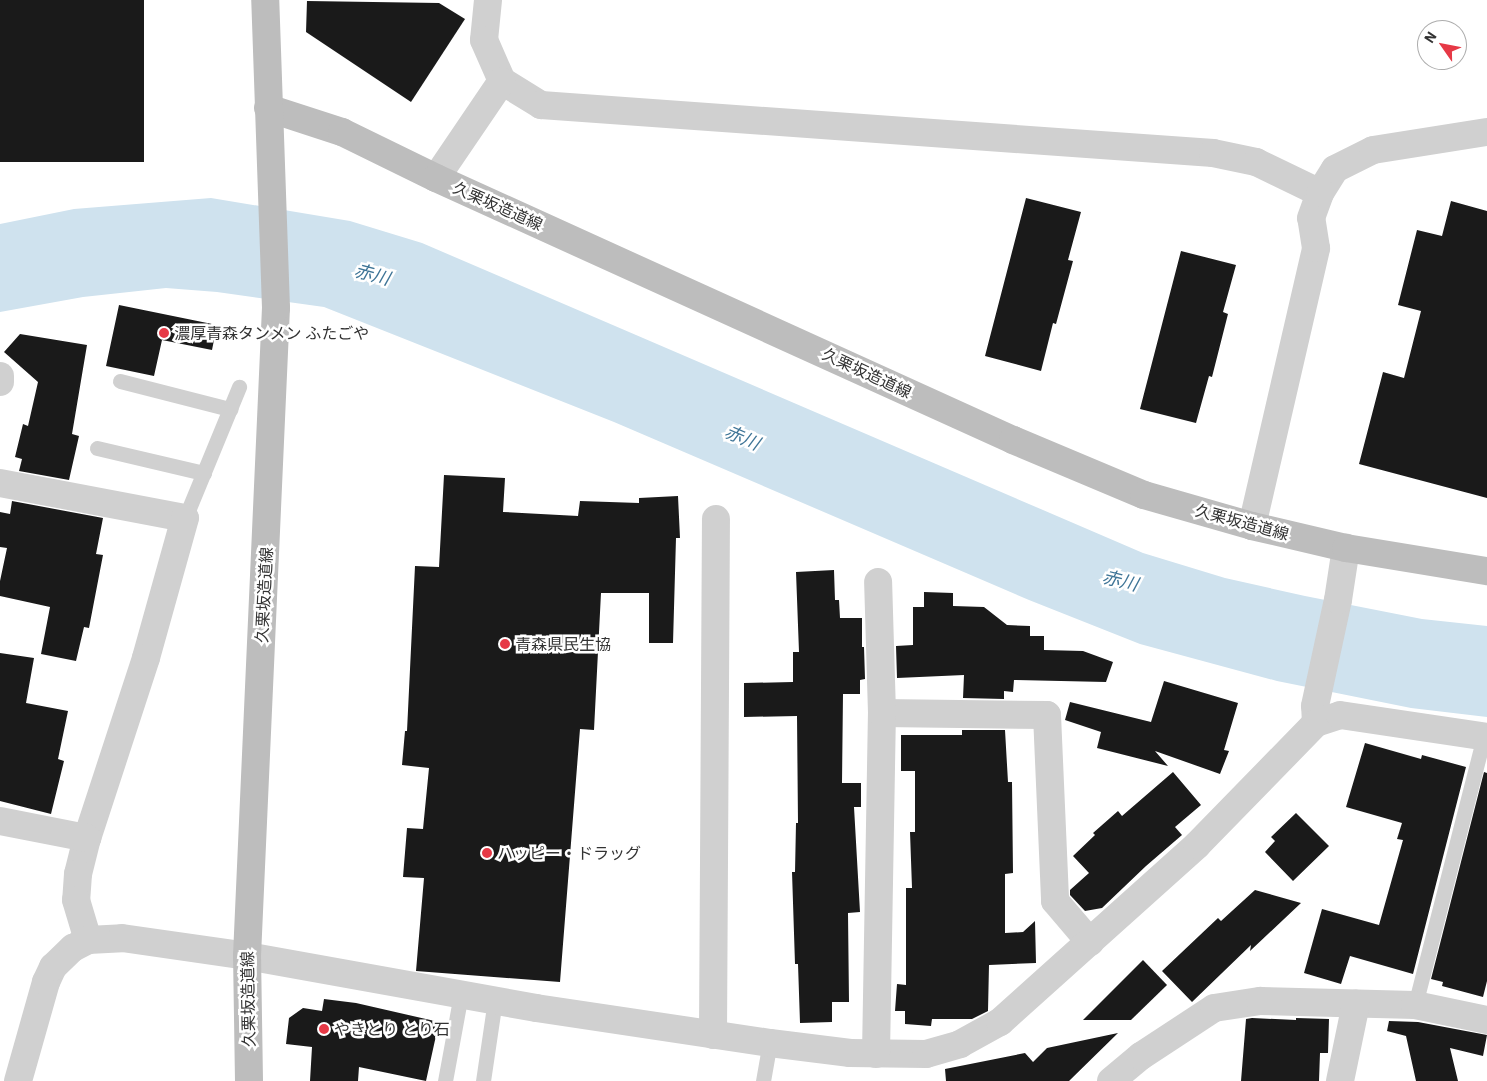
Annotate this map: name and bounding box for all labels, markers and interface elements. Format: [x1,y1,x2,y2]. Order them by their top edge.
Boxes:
north arrow [1417,20,1467,70]
text: N [1420,28,1441,47]
street label: 久栗坂造道線 [450,178,546,234]
water label: 赤川 [352,260,392,290]
place label: 濃厚青森タンメン ふたごや [174,323,370,343]
marker: 濃厚青森タンメン ふたごや [158,327,170,339]
street label: 久栗坂造道線 [819,344,915,402]
water label: 赤川 [721,421,763,455]
street label: 久栗坂造道線 [1193,500,1291,544]
street label: 久栗坂造道線 [252,547,276,643]
water label: 赤川 [1100,566,1140,596]
place label: 青森県民生協 [515,634,611,654]
marker: 青森県民生協 [499,638,511,650]
place label: ハッピー・ドラッグ [497,843,641,863]
marker: ハッピー・ドラッグ [481,847,493,859]
street label: 久栗坂造道線 [238,951,258,1047]
place label: やきとり とり石 [334,1019,450,1039]
marker: やきとり とり石 [318,1023,330,1035]

